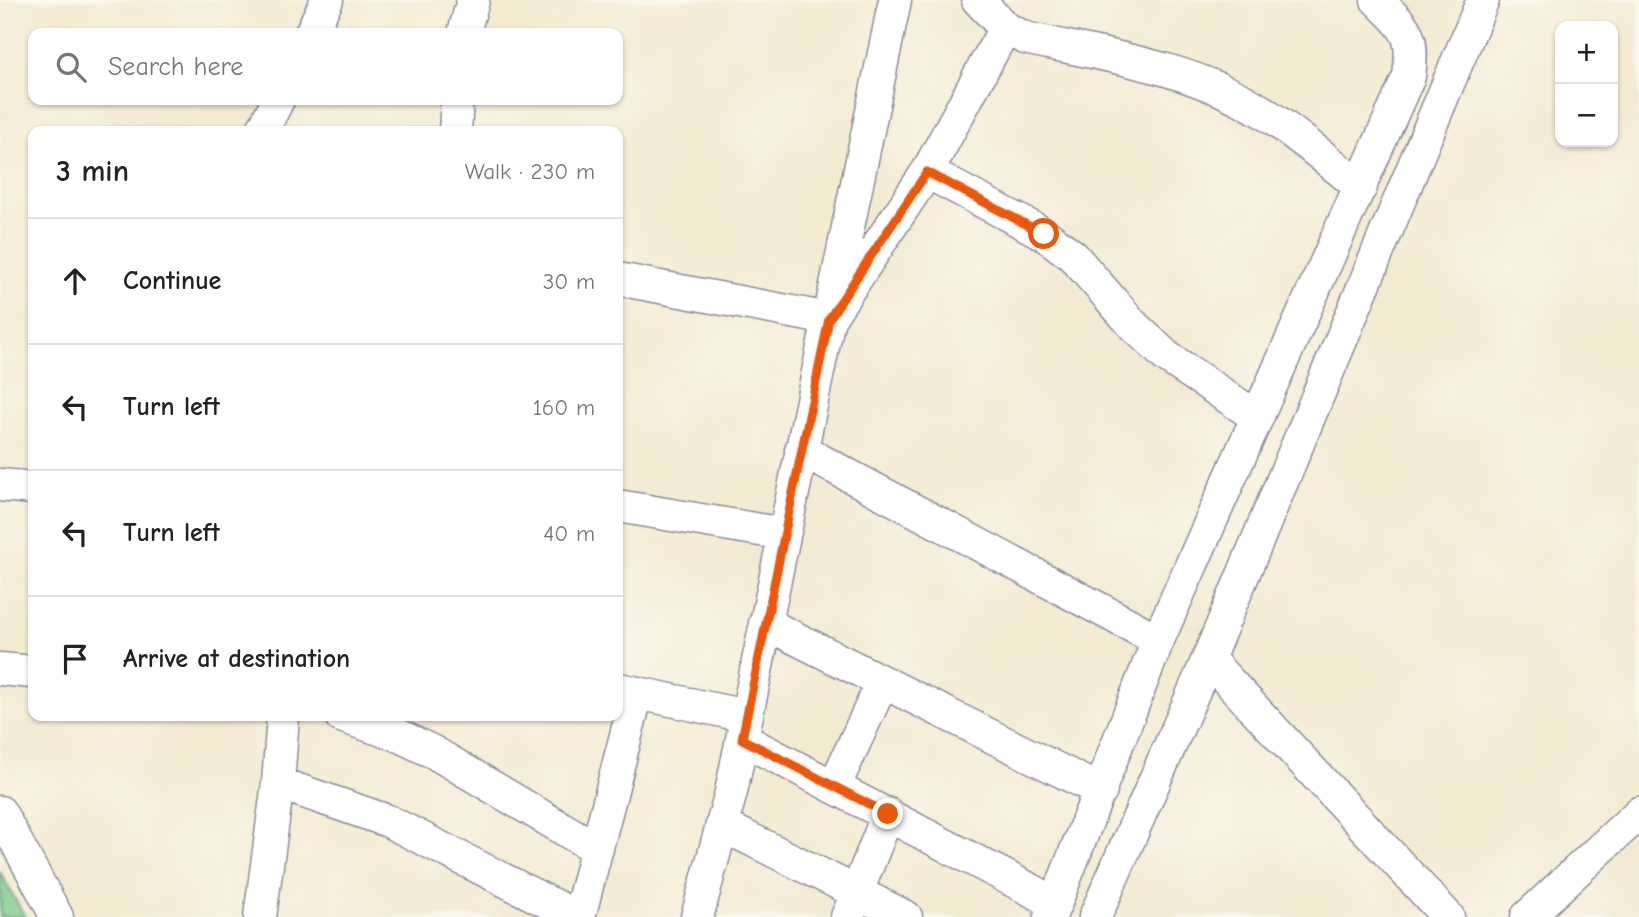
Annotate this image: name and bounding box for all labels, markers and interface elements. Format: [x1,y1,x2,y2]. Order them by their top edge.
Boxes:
map controls [1555,21,1618,147]
button: + [1555,21,1618,84]
search box [28,28,623,105]
icon: search [52,48,90,86]
text: Search here [108,52,243,82]
button: − [1555,84,1618,147]
text: 3 min [56,154,129,189]
text: Walk · 230 m [465,158,595,185]
route start [1028,218,1059,249]
icon: ahead [56,262,94,300]
text: Continue [123,266,221,296]
text: 30 m [543,268,595,295]
icon: left [56,388,94,426]
text: Turn left [123,392,220,422]
text: 160 m [533,394,595,421]
icon: left [56,514,94,552]
text: Turn left [123,518,220,548]
text: 40 m [543,520,595,547]
icon: arrive [56,640,94,678]
text: Arrive at destination [123,644,350,674]
route end [872,798,903,829]

